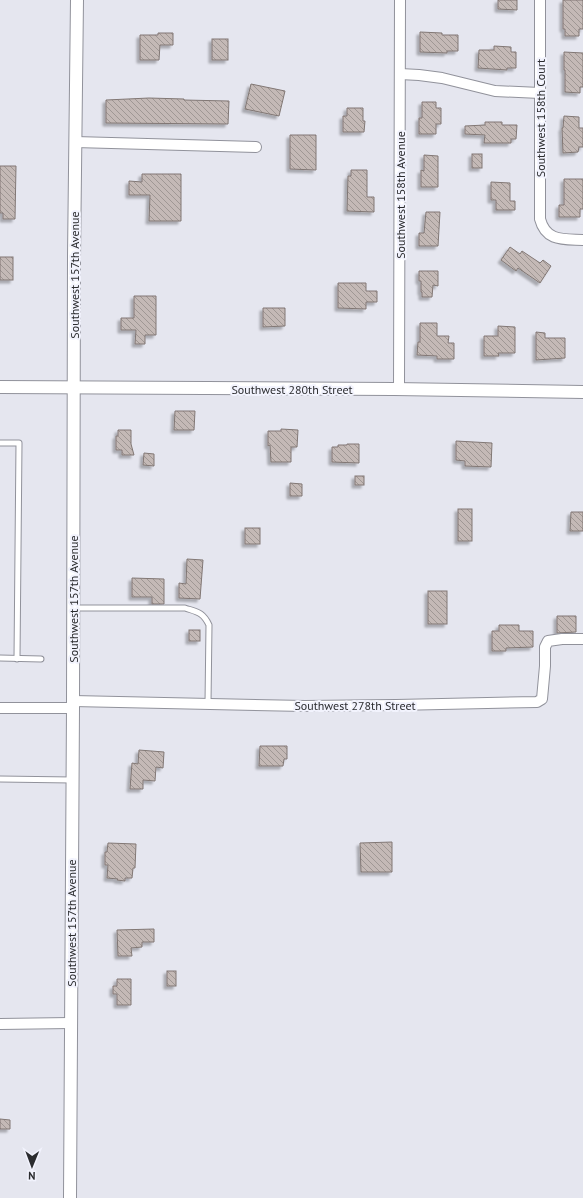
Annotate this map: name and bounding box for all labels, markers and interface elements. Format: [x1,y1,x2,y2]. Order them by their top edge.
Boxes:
street label: Southwest 158th Court [533,59,548,177]
street label: Southwest 158th Avenue [393,131,408,259]
street label: Southwest 157th Avenue [67,211,82,339]
street label: Southwest 280th Street [231,382,353,397]
street label: Southwest 157th Avenue [66,535,81,663]
street label: Southwest 278th Street [294,698,416,713]
street label: Southwest 157th Avenue [64,859,79,987]
north arrow [12,1146,52,1186]
text: N [28,1169,36,1183]

